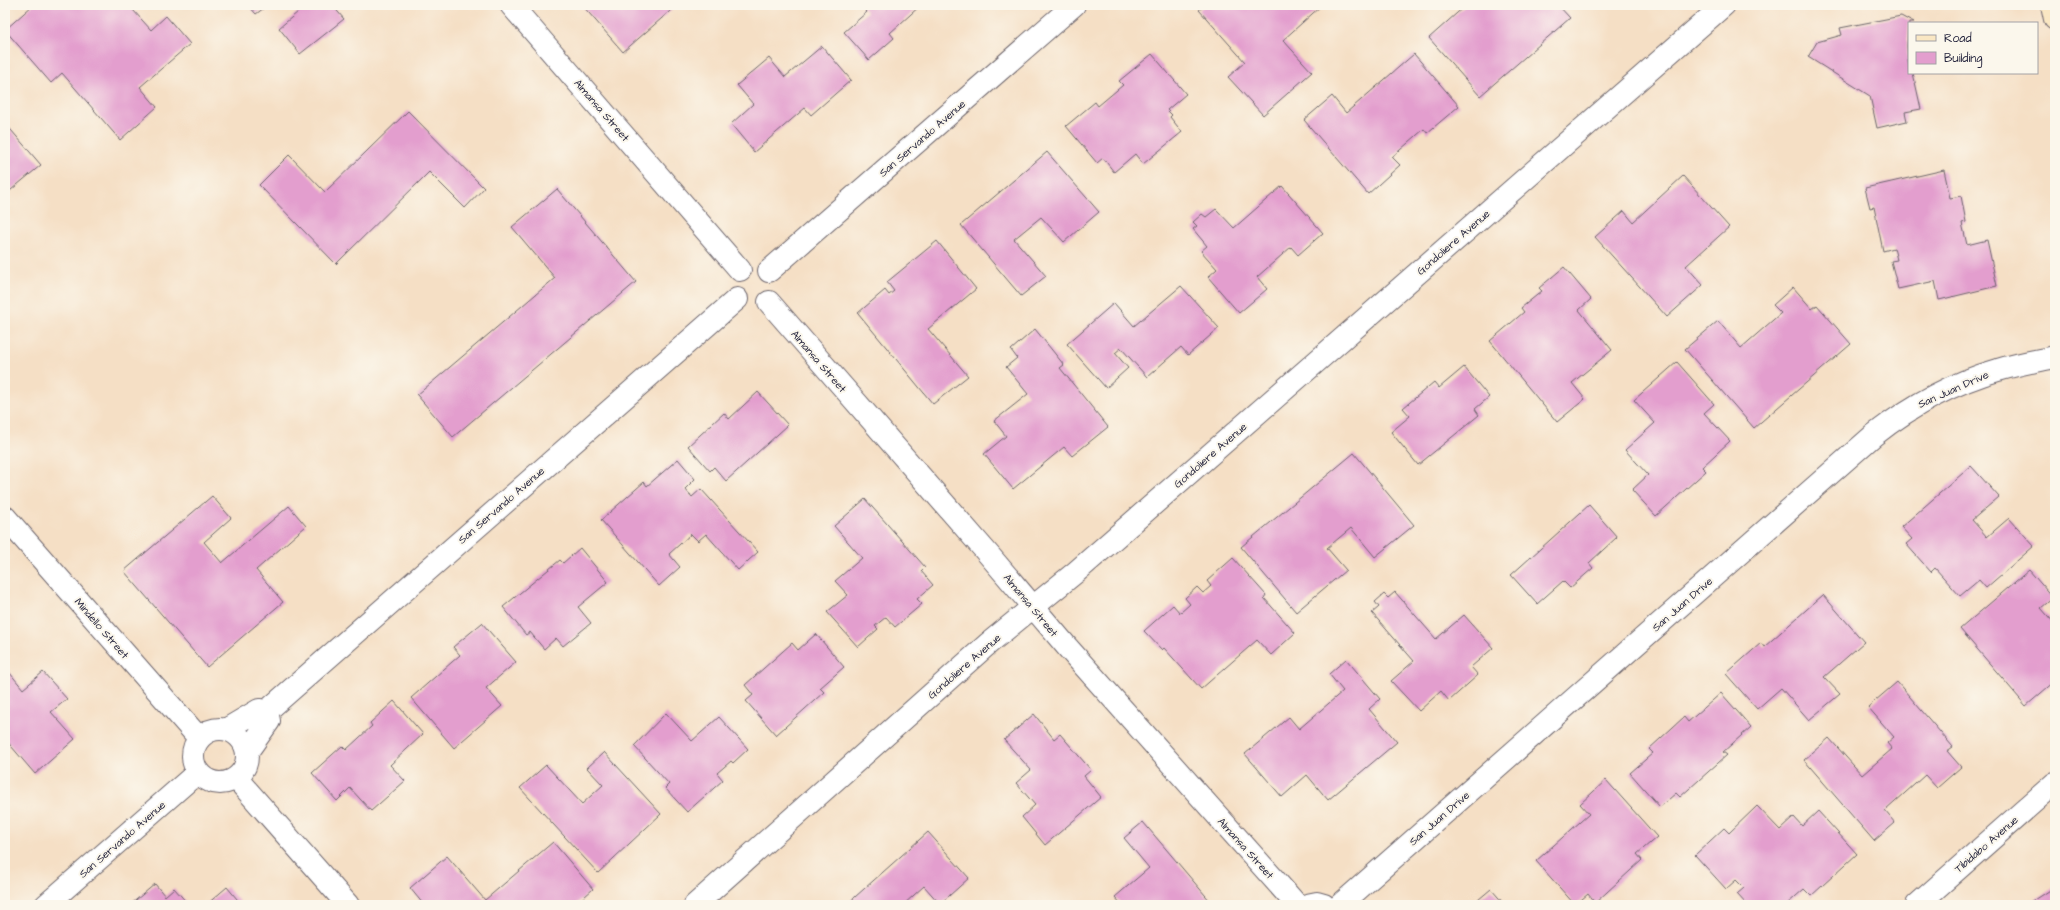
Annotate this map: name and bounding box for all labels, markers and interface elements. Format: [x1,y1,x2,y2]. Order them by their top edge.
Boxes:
legend [1908,22,2038,74]
text: Road [1944,30,1972,47]
text: Building [1944,50,1982,68]
street label: Almansa Street [570,76,633,145]
street label: San Servando Avenue [876,96,969,180]
street label: Gondoliere Avenue [1413,206,1493,278]
street label: Almansa Street [787,327,850,396]
street label: San Juan Drive [1915,367,1991,412]
street label: Gondoliere Avenue [1170,419,1250,491]
street label: San Servando Avenue [455,463,548,547]
street label: Almansa Street [1000,571,1062,640]
street label: San Juan Drive [1649,574,1716,635]
street label: Mindello Street [71,595,133,662]
street label: Gondoliere Avenue [924,630,1004,702]
street label: San Juan Drive [1406,788,1473,849]
street label: San Servando Avenue [76,797,169,881]
street label: Tibidabo Avenue [1951,812,2022,876]
street label: Almansa Street [1214,814,1278,883]

